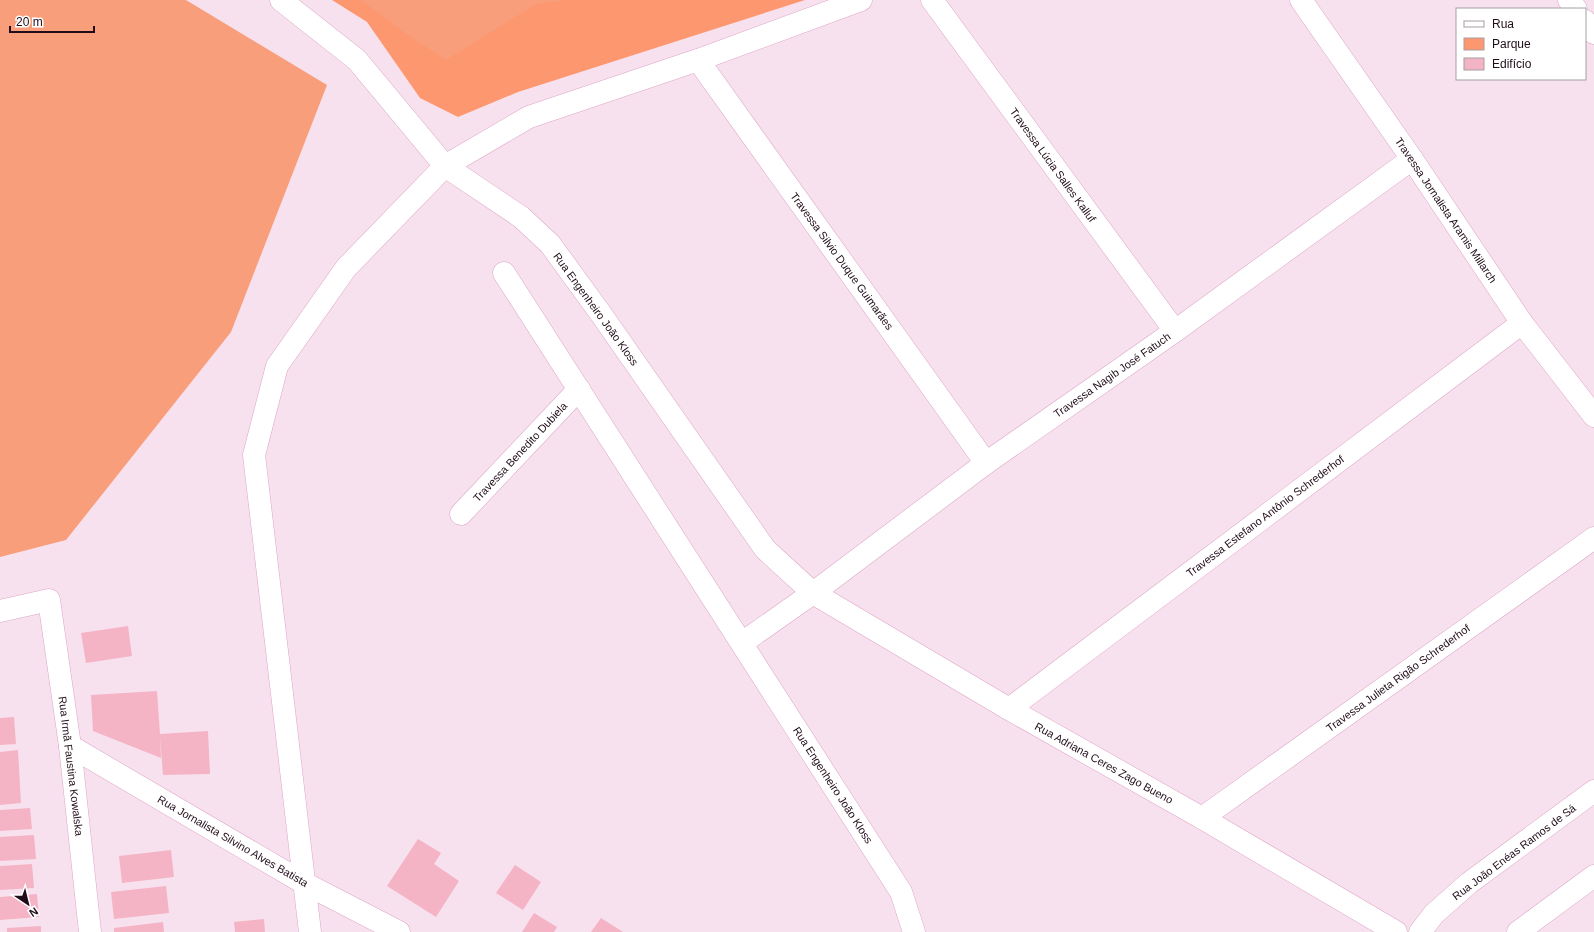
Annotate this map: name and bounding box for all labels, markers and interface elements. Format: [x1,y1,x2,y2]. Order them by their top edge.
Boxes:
scale bar [10,8,94,34]
legend [1456,8,1586,80]
text: 20 m [16,15,43,29]
text: Rua [1492,17,1514,31]
text: Parque [1492,37,1531,51]
text: Edifício [1492,57,1532,71]
street label: Travessa Lúcia Salles Kalluf [1008,106,1099,225]
street label: Travessa Jornalista Aramis Millarch [1393,135,1499,285]
street label: Travessa Silvio Duque Guimarães [788,190,896,332]
street label: Rua Engenheiro João Kloss [551,250,641,368]
street label: Travessa Nagib José Fatuch [1051,330,1173,420]
street label: Travessa Benedito Dubiela [471,399,570,504]
street label: Travessa Estefano Antônio Schrederhof [1184,452,1347,579]
street label: Travessa Julieta Rigão Schrederhof [1324,621,1473,734]
street label: Rua Irmã Faustina Kowalska [56,695,86,837]
street label: Rua Adriana Ceres Zago Bueno [1033,720,1175,806]
street label: Rua Engenheiro João Kloss [791,725,875,846]
street label: Rua Jornalista Silvino Alves Batista [156,793,311,890]
street label: Rua João Enéas Ramos de Sá [1450,801,1579,902]
north arrow [8,884,48,924]
text: N [27,905,40,919]

